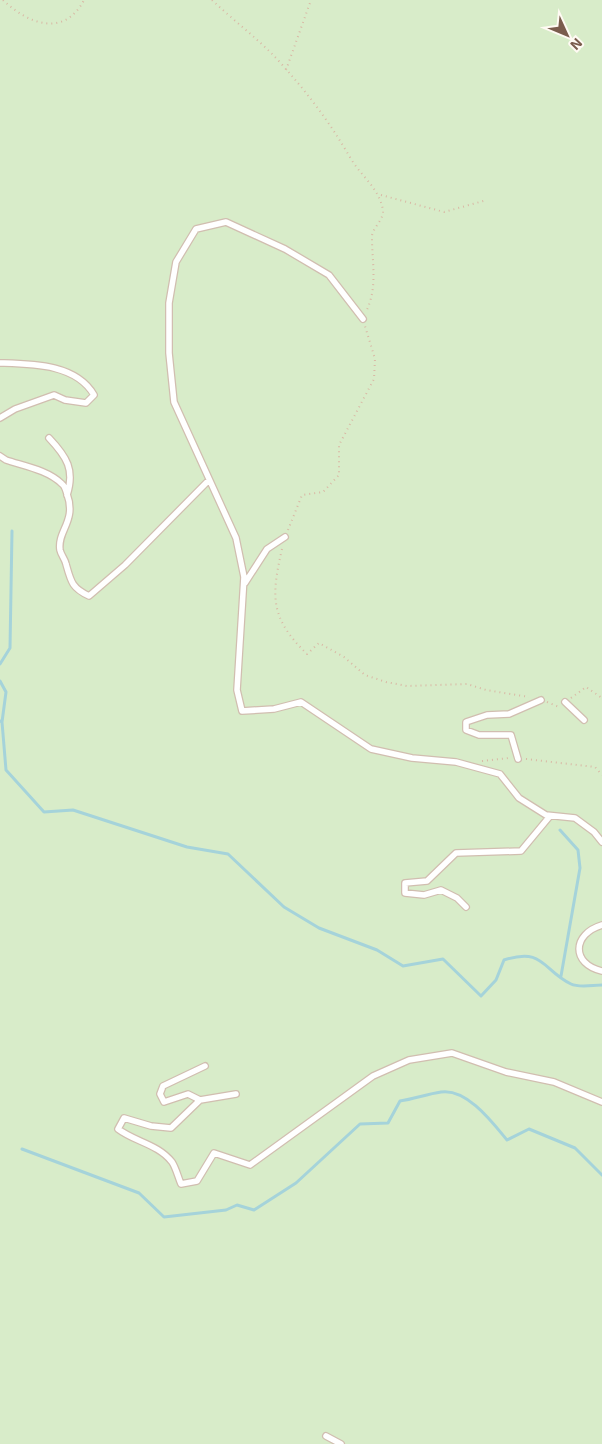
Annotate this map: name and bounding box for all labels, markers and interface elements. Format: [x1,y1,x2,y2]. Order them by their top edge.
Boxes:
north arrow [542,10,592,60]
text: N [567,35,586,54]

